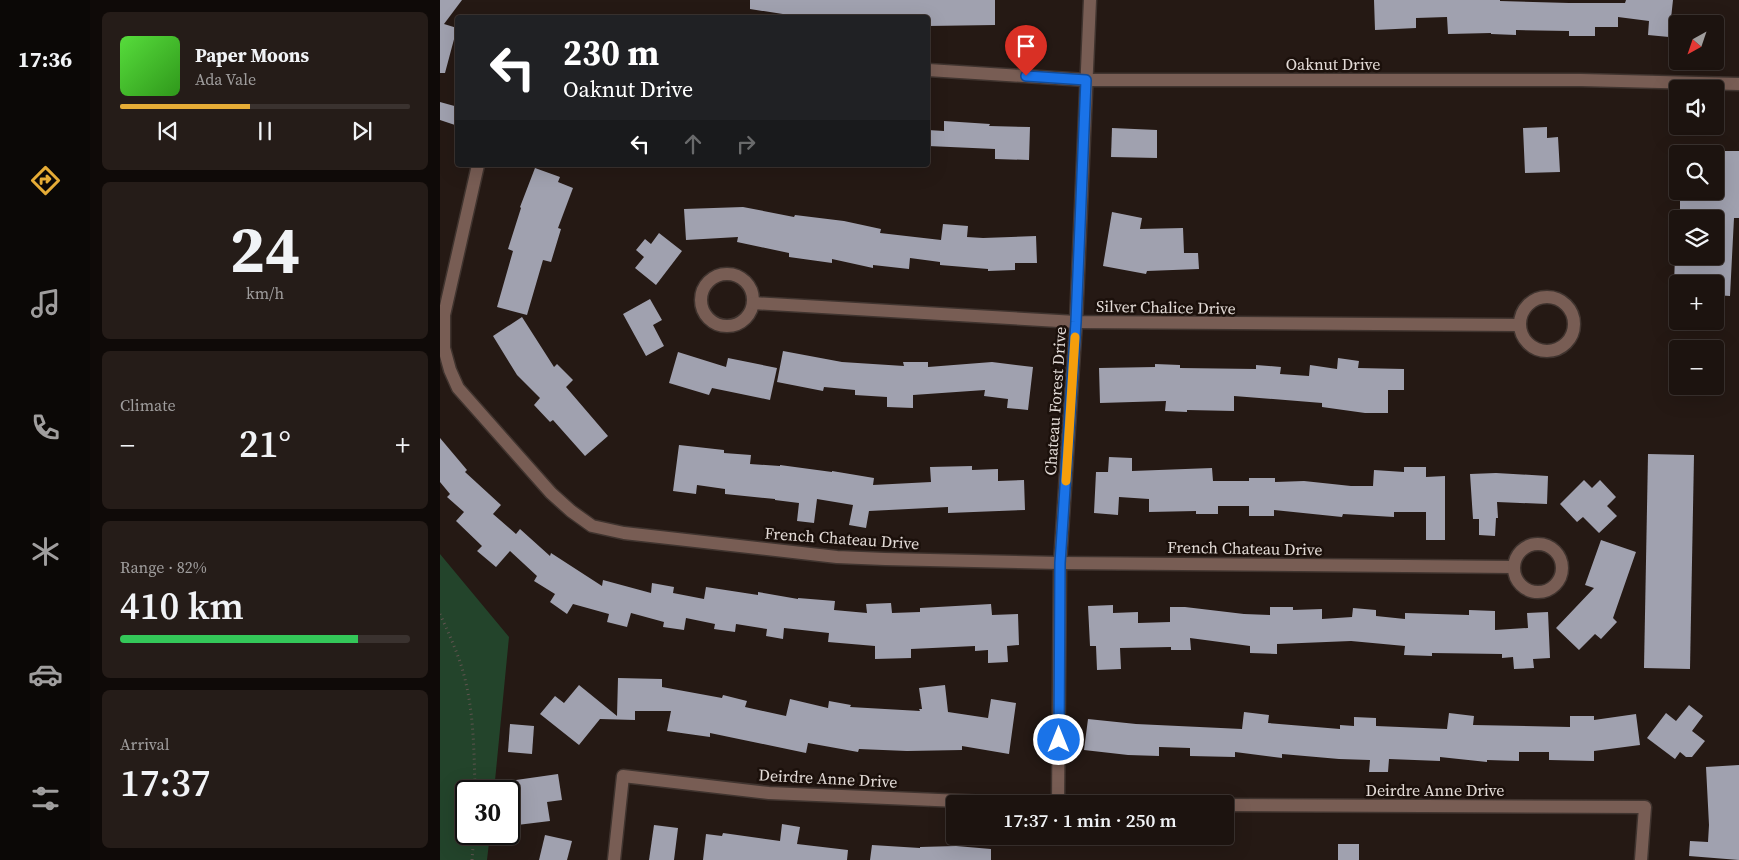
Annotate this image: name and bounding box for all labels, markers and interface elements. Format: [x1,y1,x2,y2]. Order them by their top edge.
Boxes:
north arrow [1669,15,1724,70]
map controls [1669,15,1724,395]
pin [1005,25,1047,76]
text: 230 m [563,29,659,77]
icon: arrive [1012,32,1040,60]
icon: left [480,35,545,100]
text: Paper Moons [195,42,309,68]
text: 17:36 [18,44,72,74]
street label: Oaknut Drive [1286,53,1380,75]
text: Ada Vale [195,68,256,90]
text: Oaknut Drive [563,74,693,104]
button: sound [1669,80,1724,135]
icon: previous [154,117,182,145]
icon: pause [251,117,279,145]
icon: next [348,117,376,145]
icon: left [626,130,654,158]
icon: ahead [679,130,707,158]
icon: right [732,130,760,158]
button: search [1669,145,1724,200]
icon: directions [28,163,63,198]
text: 24 [230,205,300,294]
button: layers [1669,210,1724,265]
button: + [1669,275,1724,330]
text: km/h [246,282,284,304]
icon: music [28,286,63,321]
street label: Silver Chalice Drive [1096,295,1236,319]
street label: Chateau Forest Drive [1039,326,1071,476]
button: − [1669,340,1724,395]
text: Climate [120,394,176,416]
icon: phone [28,410,63,445]
text: 21° [239,418,291,470]
text: − [120,426,135,464]
text: + [395,426,410,464]
street label: French Chateau Drive [764,522,920,554]
icon: climate [28,534,63,569]
street label: French Chateau Drive [1167,536,1323,560]
text: Range · 82% [120,556,207,578]
text: 410 km [120,580,244,632]
icon: car [28,657,63,692]
position arrow [1032,713,1084,765]
text: Arrival [120,733,169,755]
text: 17:37 [120,757,210,809]
street label: Deirdre Anne Drive [758,763,898,793]
street label: Deirdre Anne Drive [1366,779,1504,801]
speed limit sign: 30 [455,780,520,845]
icon: filters [28,781,63,816]
text: 17:37 · 1 min · 250 m [1003,807,1177,833]

